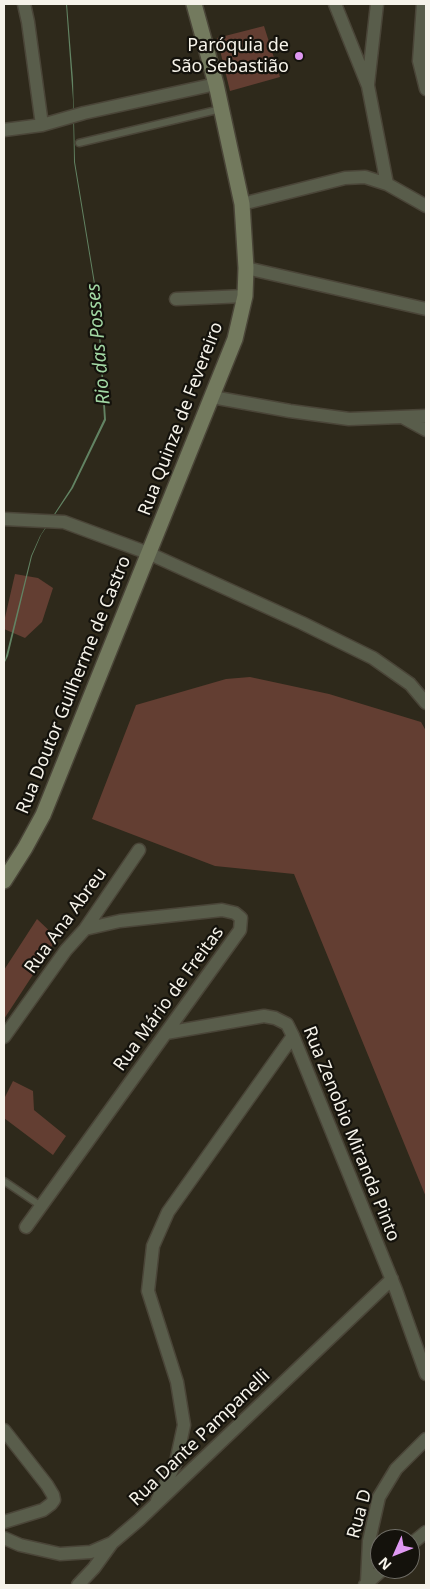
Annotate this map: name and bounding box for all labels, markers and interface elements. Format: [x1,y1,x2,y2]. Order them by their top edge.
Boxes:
place label: Paróquia de São Sebastião [171,35,289,78]
marker: Paróquia de São Sebastião [293,50,305,62]
water label: Rio das Posses [82,282,116,406]
street label: Rua Quinze de Fevereiro [134,319,228,519]
street label: Rua Doutor Guilherme de Castro [12,553,136,817]
street label: Rua Ana Abreu [20,864,112,978]
street label: Rua Mário de Freitas [109,922,229,1076]
street label: Rua Zenobio Miranda Pinto [298,1023,404,1245]
street label: Rua Dante Pampanelli [125,1365,275,1511]
street label: Rua D [343,1487,377,1541]
north arrow [370,1529,420,1579]
text: N [374,1553,395,1575]

